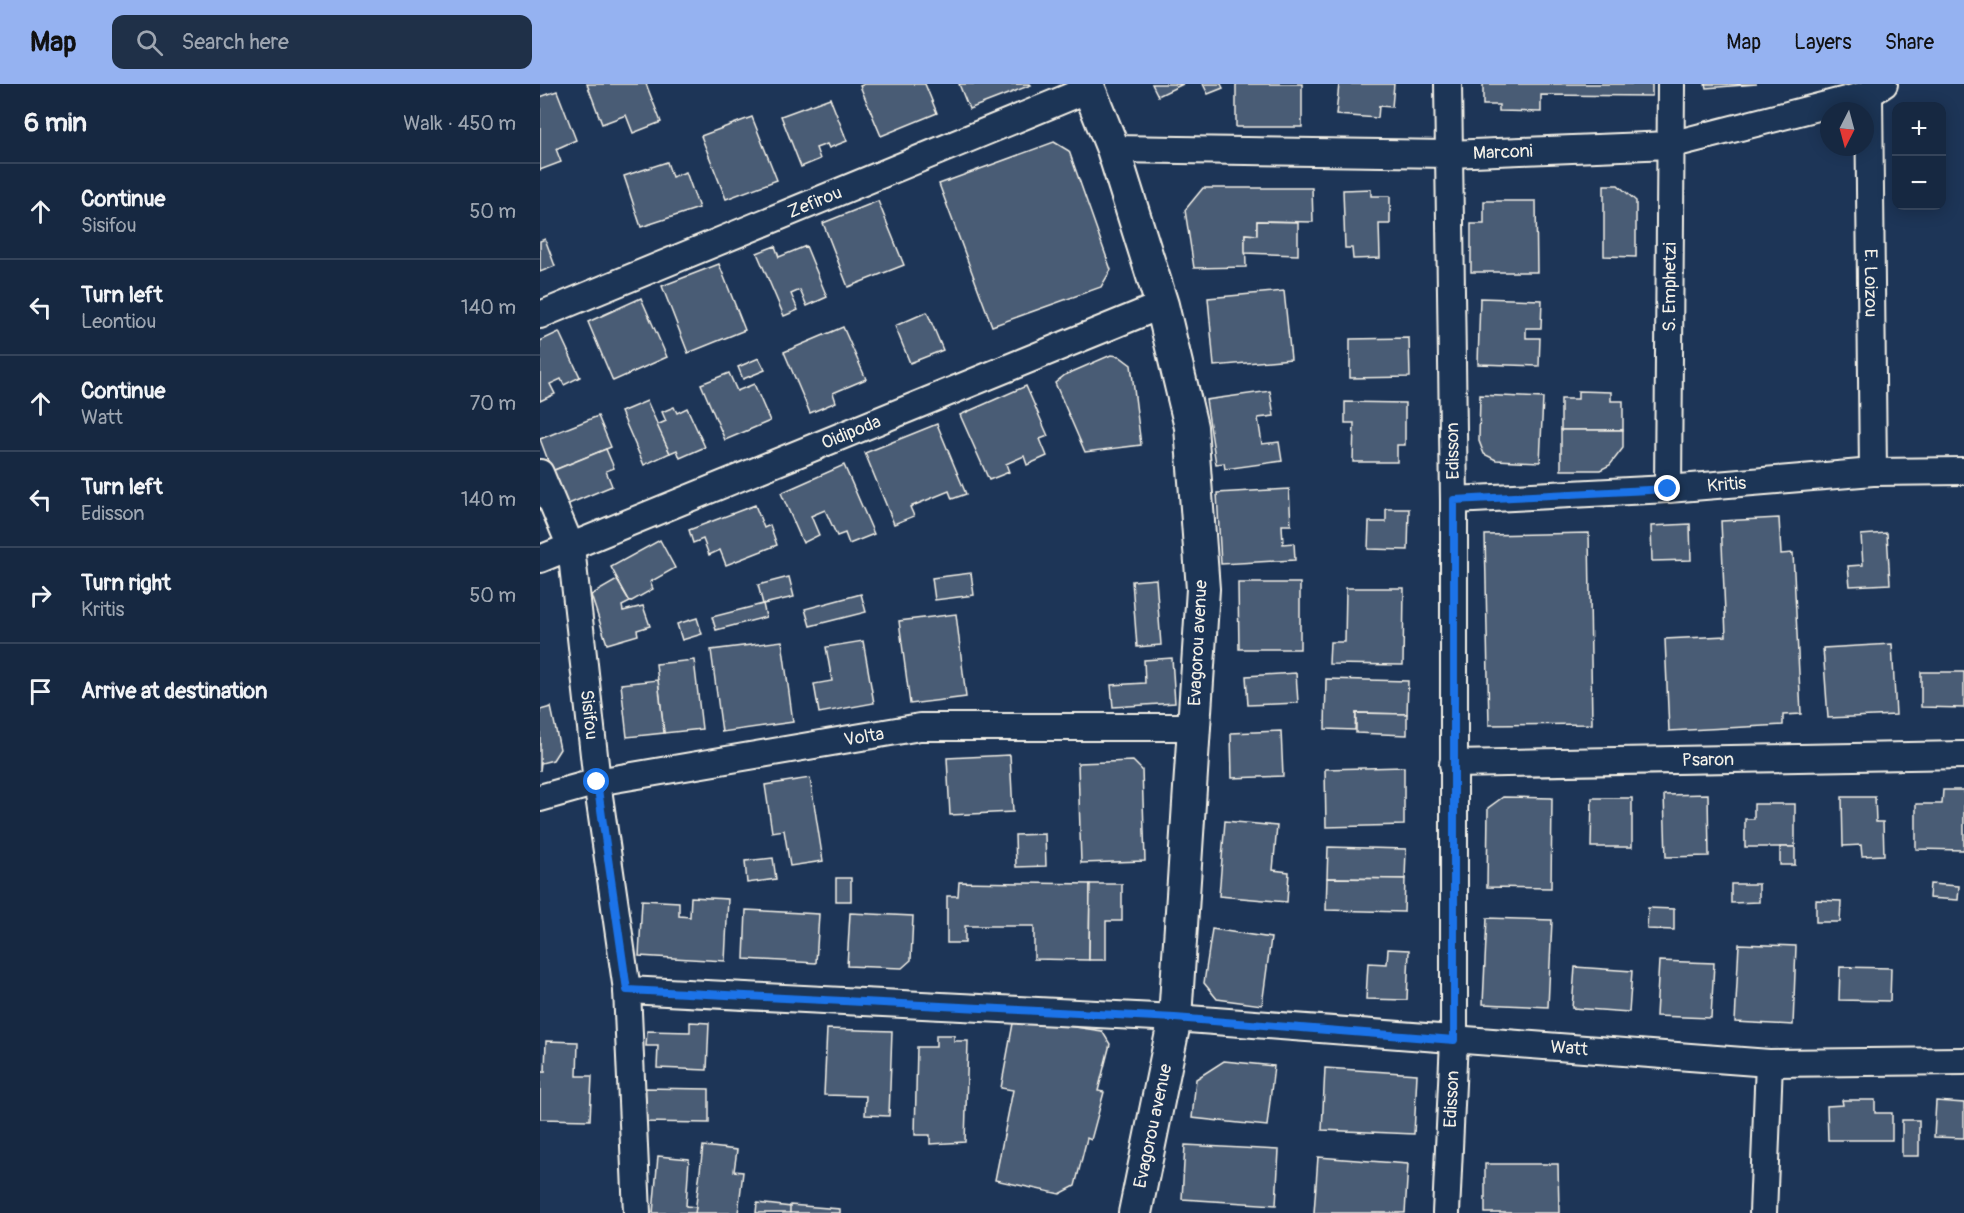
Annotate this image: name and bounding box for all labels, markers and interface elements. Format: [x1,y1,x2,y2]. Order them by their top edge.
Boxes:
search box [112,15,532,69]
text: Map [30,25,76,60]
icon: search [133,26,166,59]
text: Search here [181,28,289,56]
text: Map [1726,29,1761,56]
text: Layers [1794,29,1852,56]
text: Share [1885,29,1934,56]
north arrow [1820,102,1874,156]
map controls [1892,102,1946,210]
button: + [1892,102,1946,156]
text: 6 min [24,107,87,139]
text: Walk · 450 m [403,111,516,136]
street label: Marconi [1473,139,1533,165]
button: − [1892,156,1946,210]
street label: Zefirou [784,181,845,223]
text: Continue [81,185,165,213]
icon: ahead [24,195,57,228]
text: 50 m [469,199,516,224]
text: Sisifou [81,213,136,238]
street label: S. Emphetzi [1658,242,1681,332]
street label: E. Loizou [1859,249,1883,317]
text: Turn left [81,281,163,309]
icon: left [24,291,57,324]
text: 140 m [461,295,516,320]
text: Leontiou [81,309,156,334]
text: Continue [81,377,165,405]
icon: ahead [24,387,57,420]
text: 70 m [470,391,516,416]
text: Watt [81,405,123,430]
street label: Oidipoda [818,410,884,454]
street label: Edisson [1441,422,1465,480]
street label: Kritis [1706,471,1747,497]
text: Turn left [81,473,163,501]
route end [1654,475,1680,501]
icon: left [24,483,57,516]
text: 140 m [461,487,516,512]
text: Edisson [81,501,145,526]
text: Turn right [81,569,171,597]
icon: right [24,579,57,612]
street label: Evagorou avenue [1183,579,1213,707]
text: 50 m [469,583,516,608]
text: Kritis [81,597,124,622]
icon: arrive [24,675,57,708]
text: Arrive at destination [81,677,267,705]
street label: Sisifou [575,689,604,741]
street label: Volta [842,722,886,751]
street label: Psaron [1682,748,1734,771]
route start [583,768,609,794]
street label: Watt [1549,1035,1590,1061]
street label: Evagorou avenue [1129,1062,1177,1190]
street label: Edisson [1438,1070,1464,1128]

